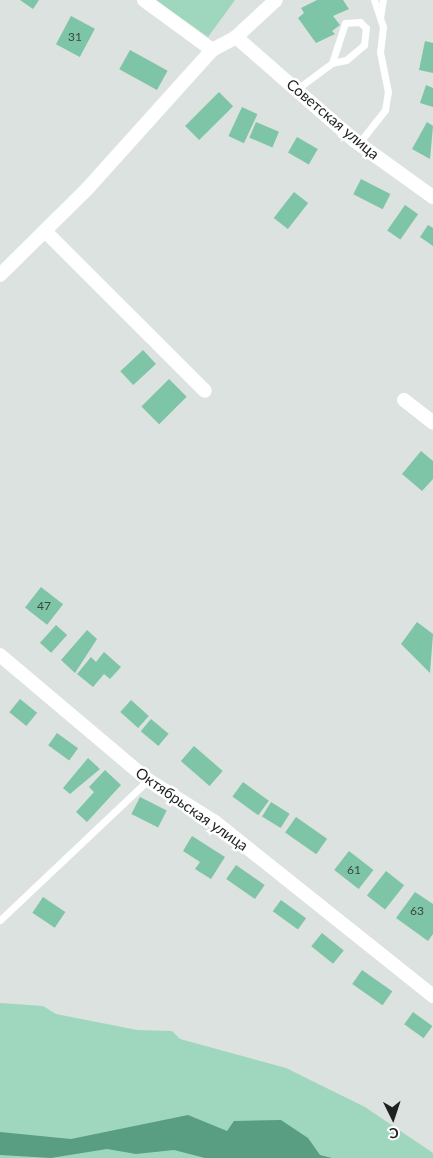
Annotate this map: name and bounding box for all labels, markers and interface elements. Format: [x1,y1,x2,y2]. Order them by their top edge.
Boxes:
house number: 31 [68,30,82,44]
street label: Советская улица [283,75,383,163]
house number: 47 [37,599,51,613]
street label: Октябрьская улица [132,763,252,855]
house number: 61 [347,863,361,877]
house number: 63 [410,904,424,918]
north arrow [368,1093,418,1143]
text: С [389,1125,399,1142]

